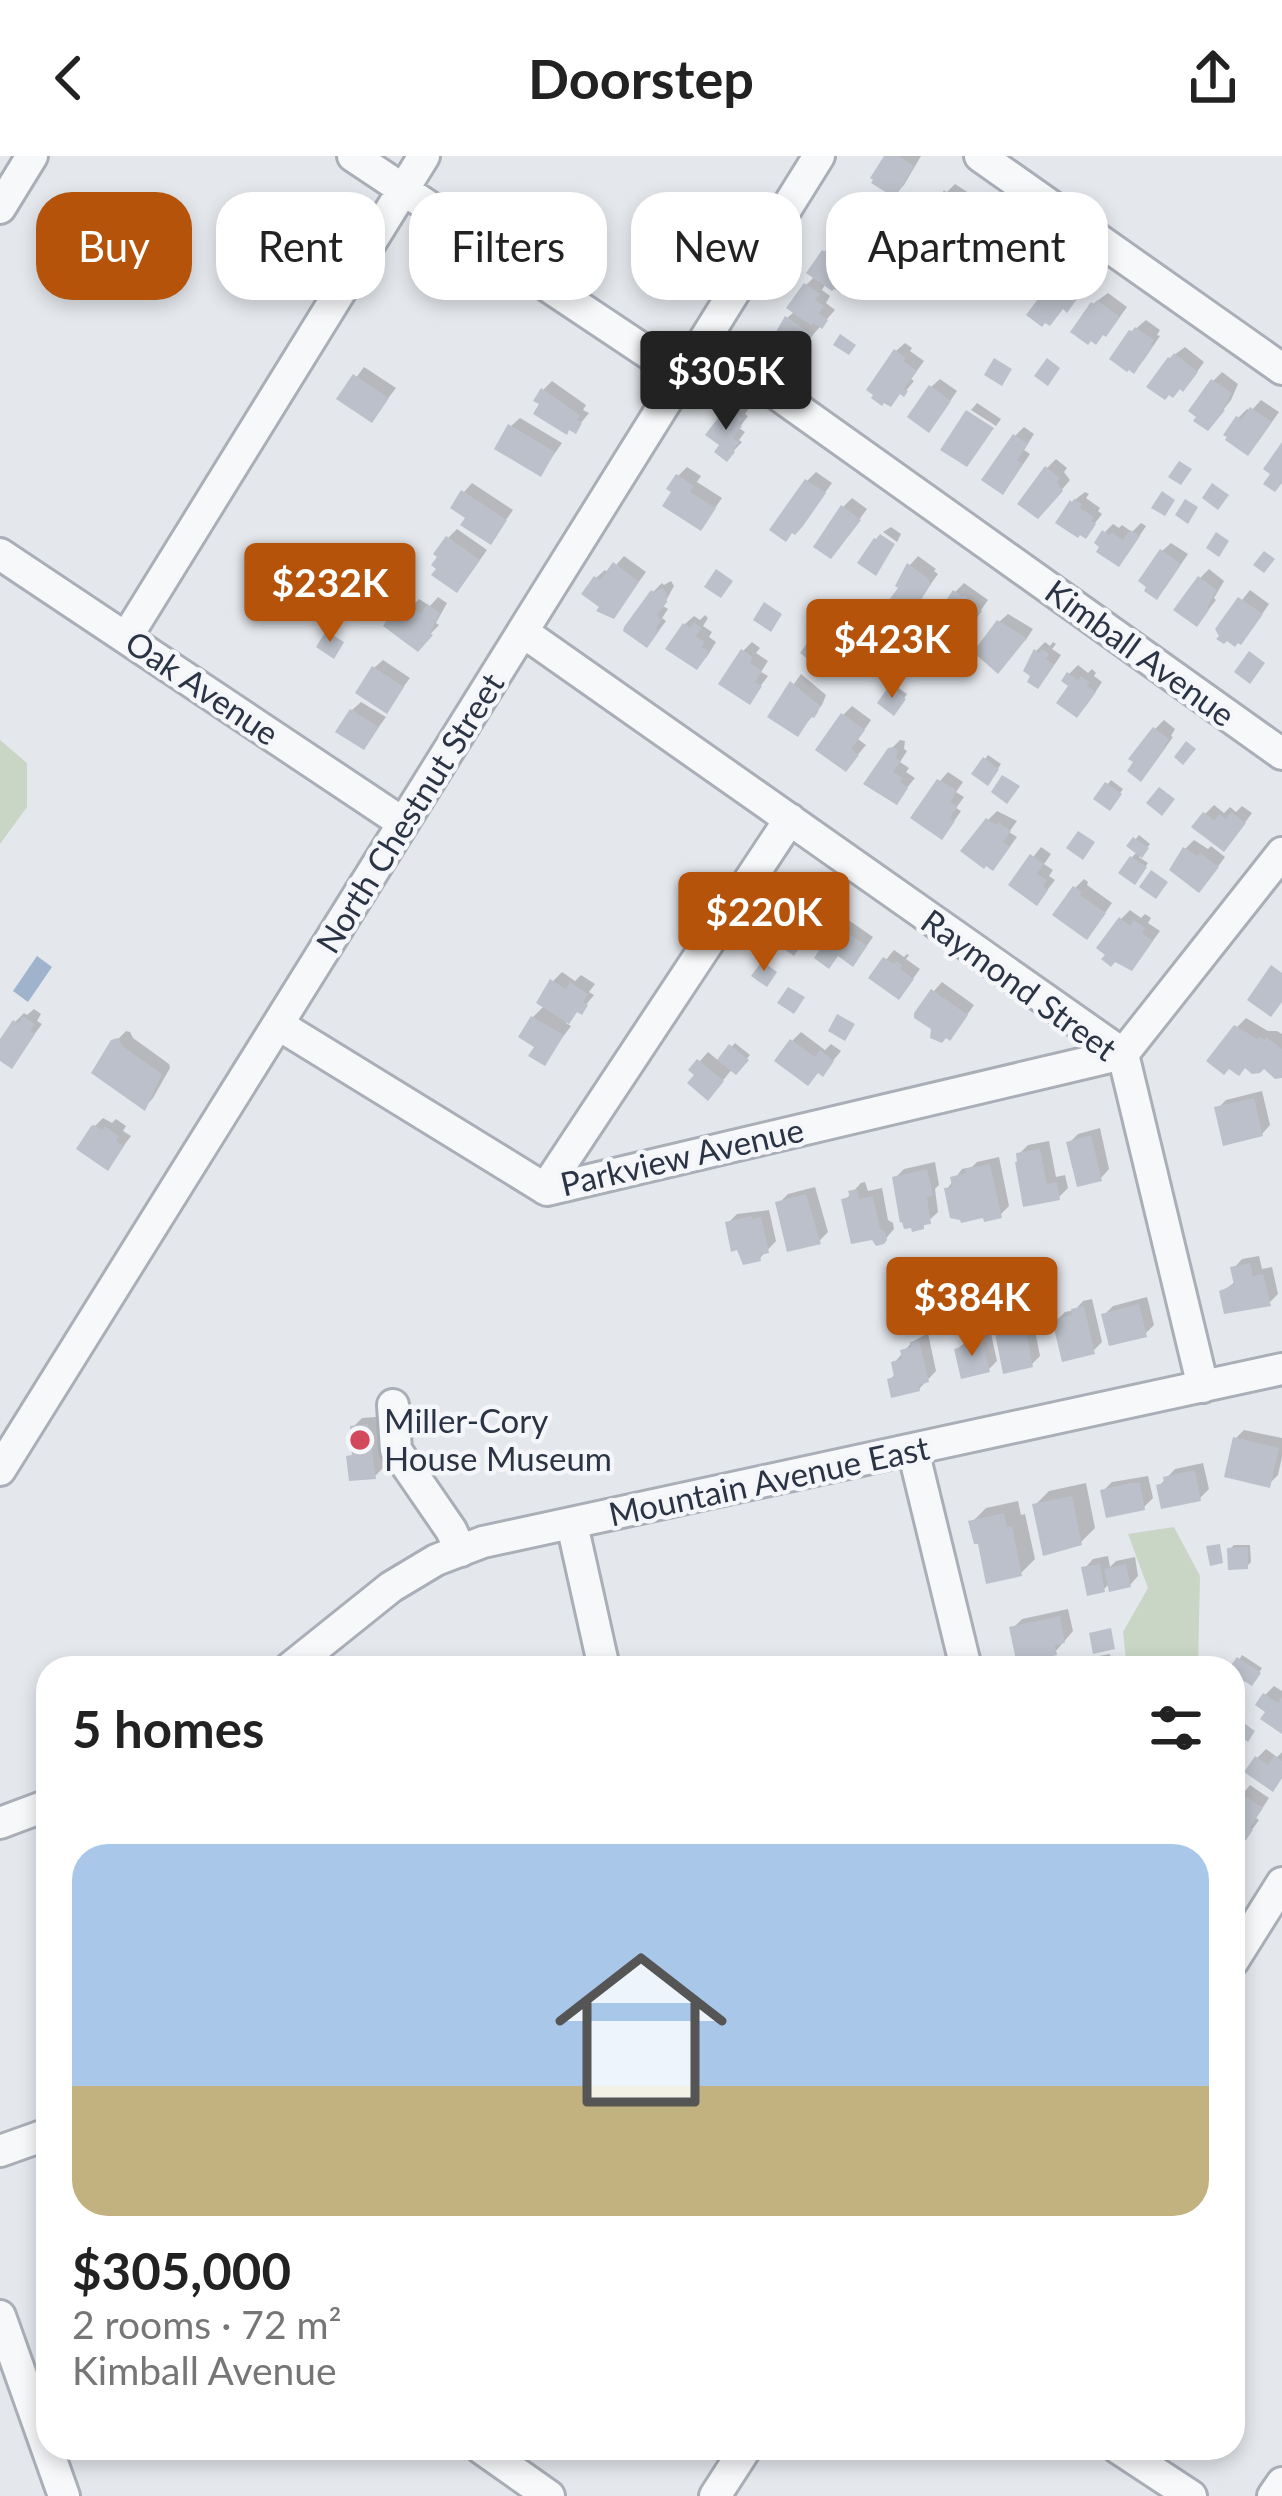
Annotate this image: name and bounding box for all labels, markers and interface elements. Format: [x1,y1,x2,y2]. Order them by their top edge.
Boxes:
icon: back [36,45,102,111]
icon: share [1180,45,1246,111]
text: Doorstep [528,46,754,111]
chip: Buy [36,192,192,300]
chip: Rent [216,192,385,300]
chip: Filters [409,192,607,300]
chip: New [631,192,802,300]
chip: Apartment [826,192,1108,300]
pin: $305K [642,331,810,433]
text: $305K [667,347,785,393]
pin: $232K [246,543,414,645]
text: $232K [271,559,389,605]
street label: Kimball Avenue [1038,570,1243,734]
pin: $423K [808,599,976,701]
text: $423K [833,615,951,661]
street label: Oak Avenue [119,621,287,753]
street label: North Chestnut Street [307,665,512,960]
pin: $220K [680,872,848,974]
text: $220K [705,888,823,934]
street label: Raymond Street [914,900,1125,1069]
street label: Parkview Avenue [556,1109,807,1203]
pin: $384K [888,1257,1056,1359]
text: $384K [913,1273,1031,1319]
place label: Miller-Cory House Museum [384,1400,612,1478]
street label: Mountain Avenue East [605,1426,933,1534]
marker: Miller-Cory House Museum [347,1427,373,1453]
icon: filters [1143,1695,1209,1761]
text: 5 homes [72,1698,264,1759]
icon: home [533,1922,749,2138]
text: $305,000 [72,2240,291,2301]
text: 2 rooms · 72 m² [72,2301,342,2347]
text: Kimball Avenue [72,2347,337,2393]

